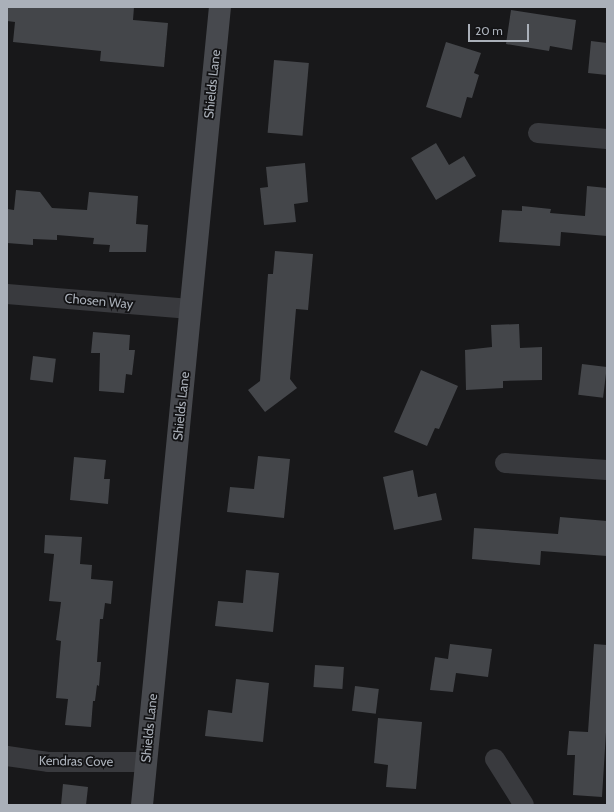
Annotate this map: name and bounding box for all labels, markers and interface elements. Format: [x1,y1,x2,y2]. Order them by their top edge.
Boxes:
scale bar [470,16,531,42]
text: 20 m [475,23,503,38]
street label: Shields Lane [201,49,223,119]
street label: Chosen Way [64,290,134,312]
street label: Shields Lane [170,371,192,441]
street label: Shields Lane [138,693,160,763]
street label: Kendras Cove [39,753,113,769]

